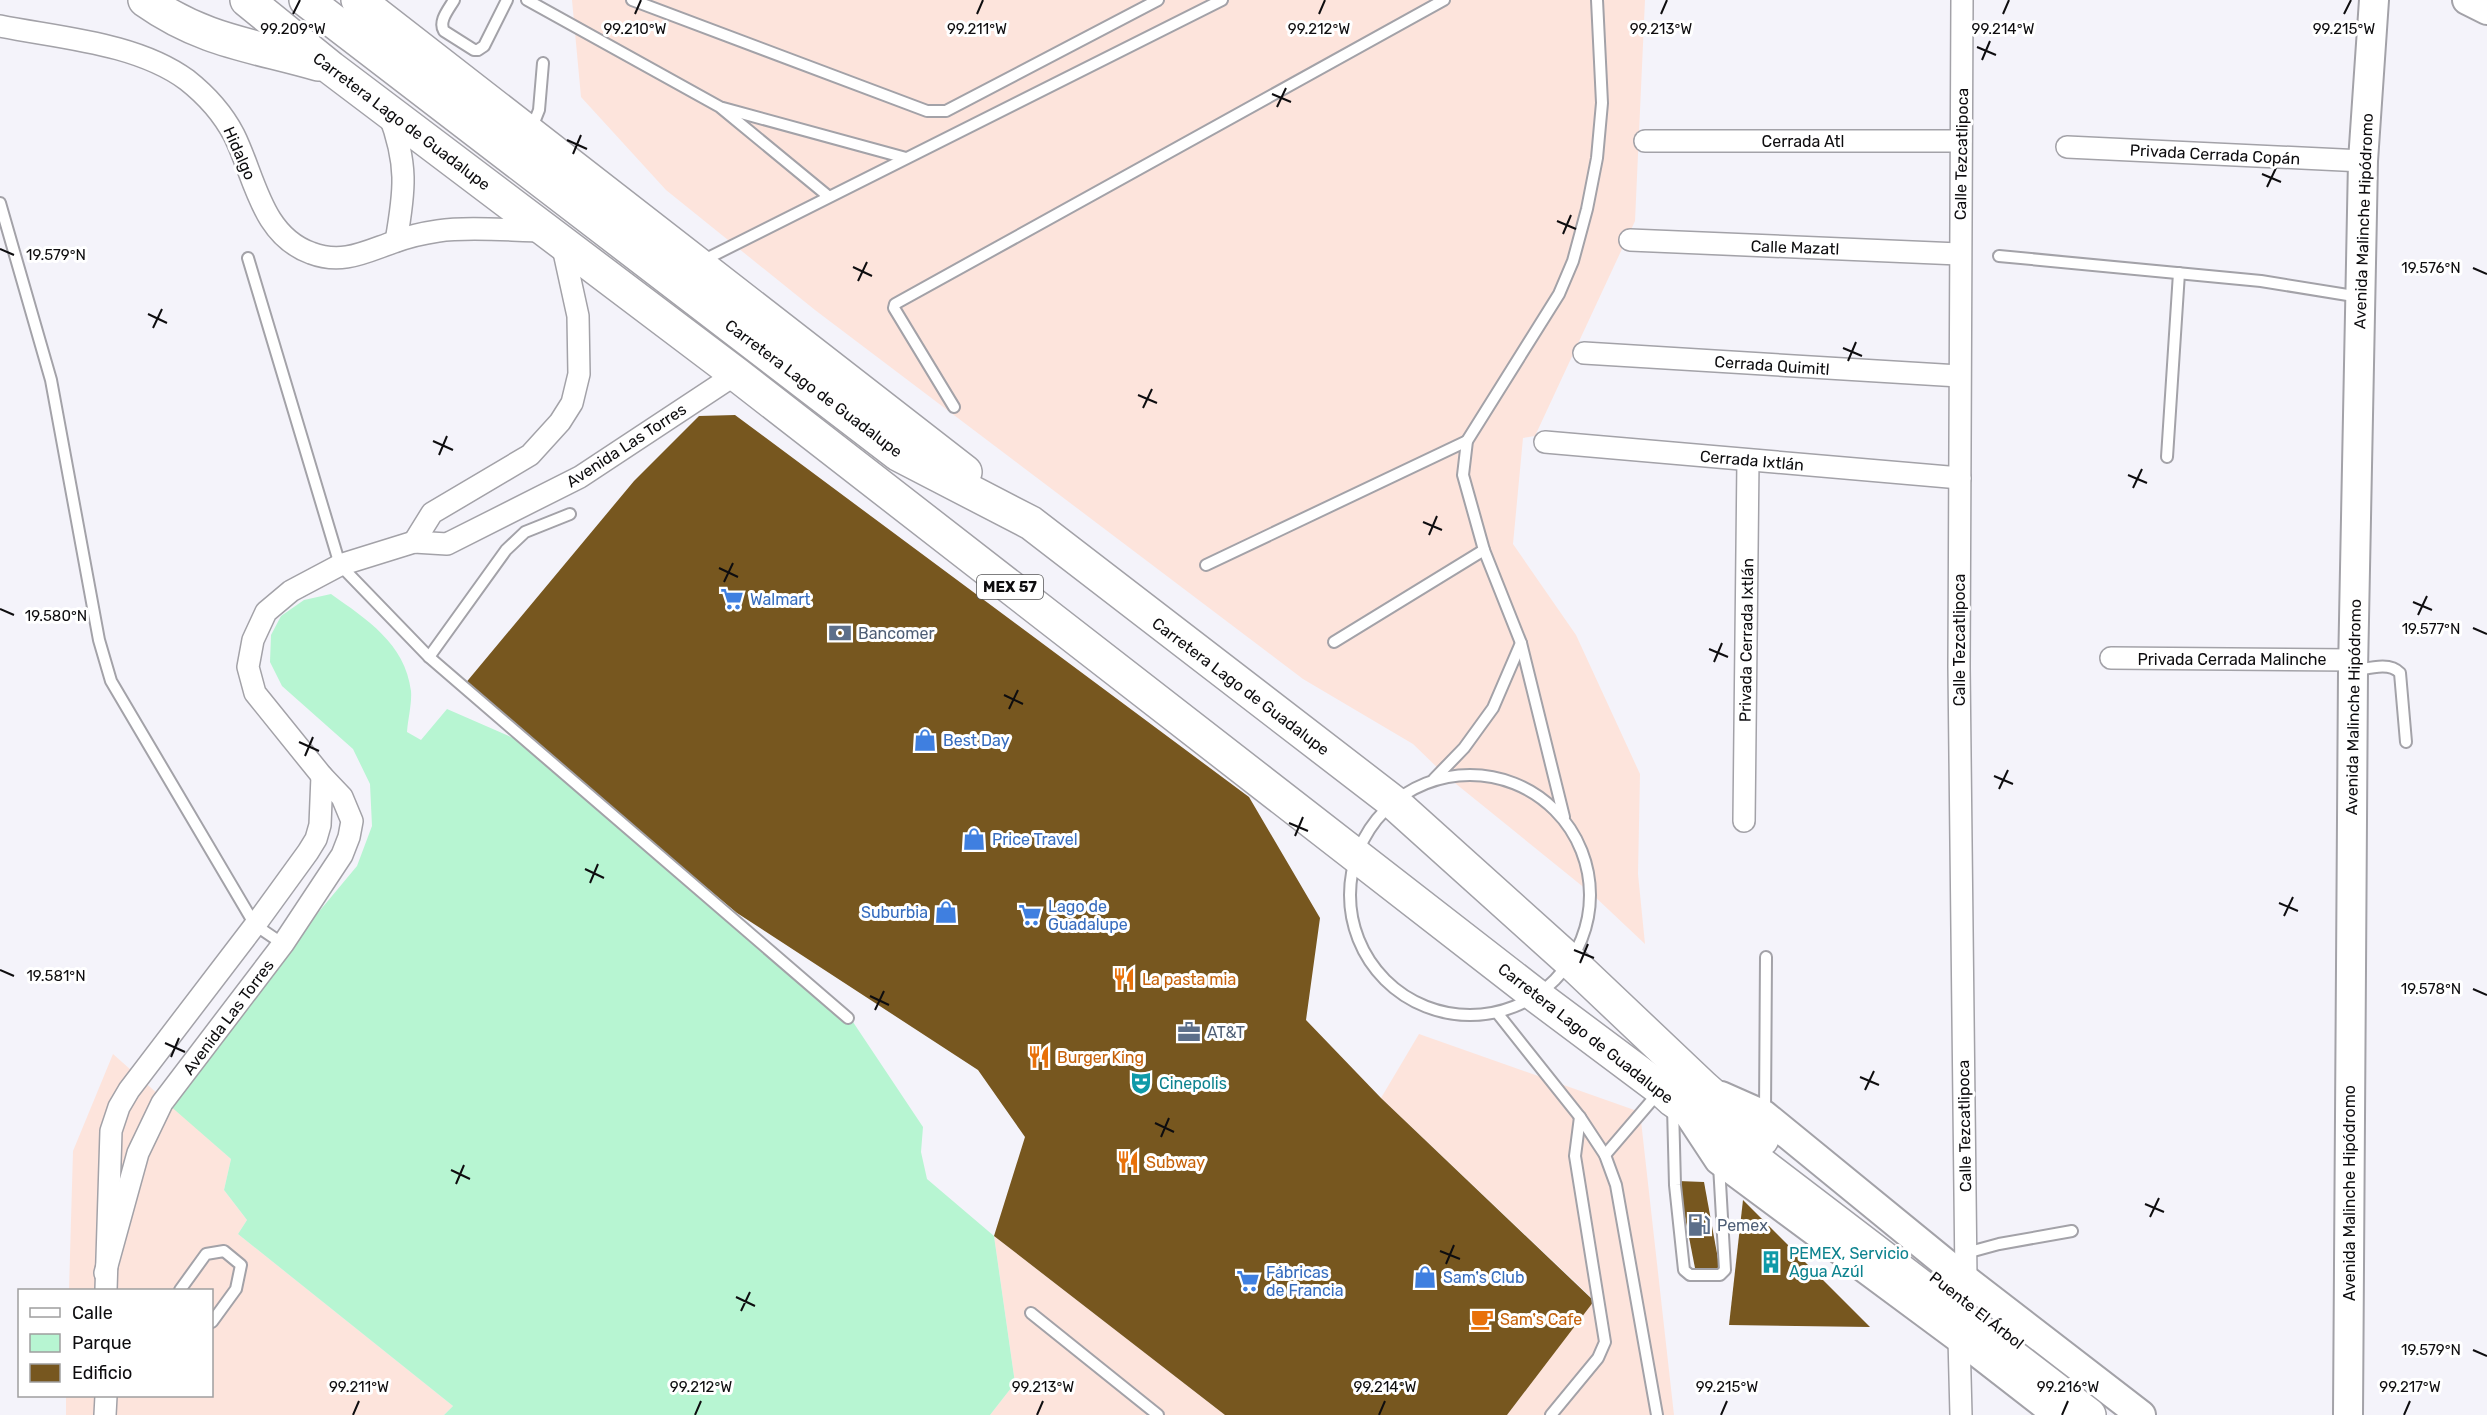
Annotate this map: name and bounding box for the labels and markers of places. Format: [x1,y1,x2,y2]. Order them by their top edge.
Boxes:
supermarket icon: Walmart [719,586,745,612]
place label: Walmart [750,590,811,609]
bank icon: Bancomer [827,620,853,646]
place label: Bancomer [858,624,935,643]
shop icon: Best Day [912,727,938,753]
place label: Best Day [943,731,1010,750]
shop icon: Price Travel [961,826,987,852]
place label: Price Travel [992,830,1078,849]
place label: Lago de Guadalupe [1048,897,1128,934]
shop icon: Suburbia [933,899,959,925]
supermarket icon: Lago de Guadalupe [1017,902,1043,928]
place label: Suburbia [861,903,928,922]
restaurant icon: La pasta mia [1111,966,1137,992]
place label: La pasta mia [1142,970,1236,989]
office icon: AT&T [1176,1019,1202,1045]
place label: AT&T [1207,1023,1245,1042]
restaurant icon: Burger King [1026,1044,1052,1070]
place label: Burger King [1057,1048,1144,1067]
theatre icon: Cinepolis [1128,1070,1154,1096]
place label: Cinepolis [1159,1074,1227,1093]
restaurant icon: Subway [1115,1149,1141,1175]
place label: Subway [1146,1153,1205,1172]
fuel station icon: Pemex [1686,1212,1712,1238]
place label: Pemex [1717,1216,1768,1235]
place label: PEMEX, Servicio Agua Azúl [1789,1244,1909,1281]
building icon: PEMEX, Servicio Agua Azúl [1758,1249,1784,1275]
place label: Fábricas de Francia [1266,1263,1344,1300]
shop icon: Sam's Club [1412,1264,1438,1290]
supermarket icon: Fábricas de Francia [1235,1268,1261,1294]
place label: Sam's Club [1443,1268,1524,1287]
cafe icon: Sam's Cafe [1469,1306,1495,1332]
place label: Sam's Cafe [1500,1310,1582,1329]

